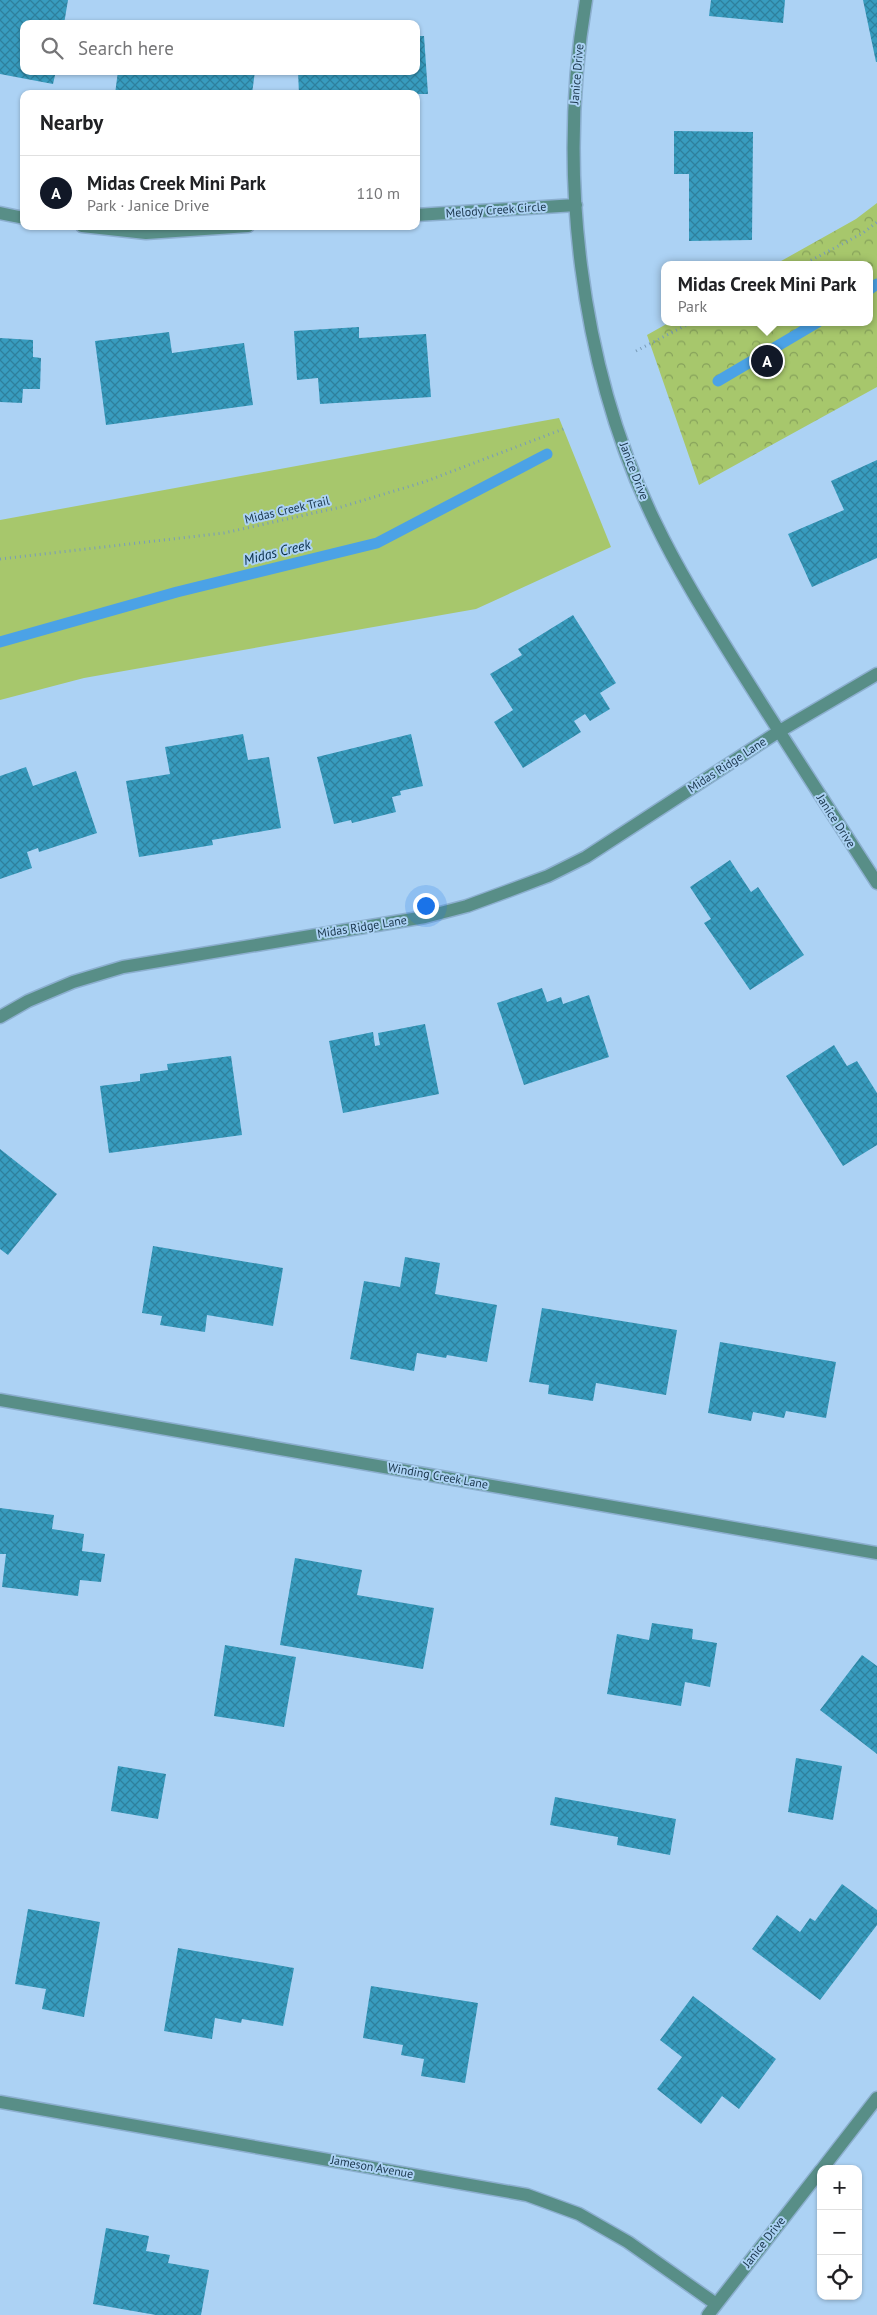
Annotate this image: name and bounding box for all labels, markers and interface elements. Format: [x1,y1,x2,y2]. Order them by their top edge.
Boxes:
search box [20,20,420,75]
icon: search [38,34,66,62]
text: Search here [78,36,174,60]
street label: Janice Drive [566,43,587,106]
text: Nearby [40,109,103,136]
text: Midas Creek Mini Park [87,171,266,195]
text: A [51,183,61,203]
text: 110 m [357,183,400,203]
text: Park · Janice Drive [87,195,210,215]
street label: Melody Creek Circle [445,199,547,221]
popup [661,261,873,326]
text: Midas Creek Mini Park [678,272,856,296]
text: Park [678,296,707,316]
pin: A [751,342,783,380]
street label: Janice Drive [616,439,652,502]
street label: Midas Creek Trail [243,492,331,527]
water label: Midas Creek [242,535,313,569]
street label: Midas Ridge Lane [685,734,769,796]
street label: Janice Drive [813,790,859,850]
your location [413,893,439,919]
street label: Midas Ridge Lane [316,912,408,941]
street label: Winding Creek Lane [387,1459,489,1492]
street label: Jameson Avenue [329,2152,415,2181]
map controls [817,2165,862,2300]
button: + [817,2165,862,2210]
button: − [817,2210,862,2255]
street label: Janice Drive [738,2213,788,2271]
button: locate [817,2255,862,2300]

